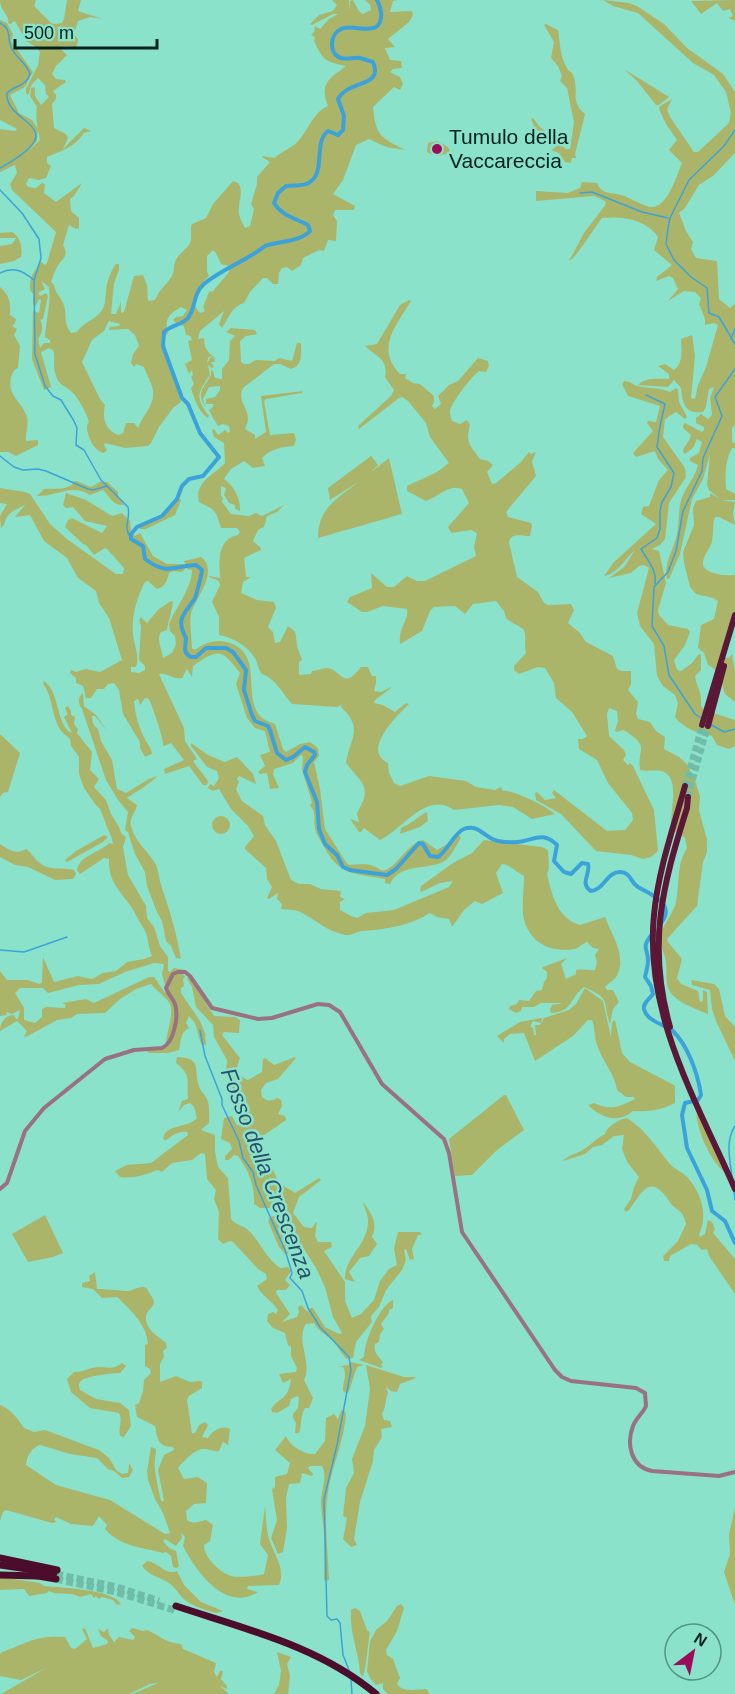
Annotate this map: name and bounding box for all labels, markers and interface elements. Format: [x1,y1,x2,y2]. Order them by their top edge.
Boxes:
scale bar [15,12,158,50]
text: 500 m [24,23,74,43]
place label: Tumulo della Vaccareccia [449,125,569,172]
marker: Tumulo della Vaccareccia [430,142,444,156]
water label: Fosso della Crescenza [216,1064,319,1282]
north arrow [663,1622,723,1682]
text: N [691,1629,710,1650]

